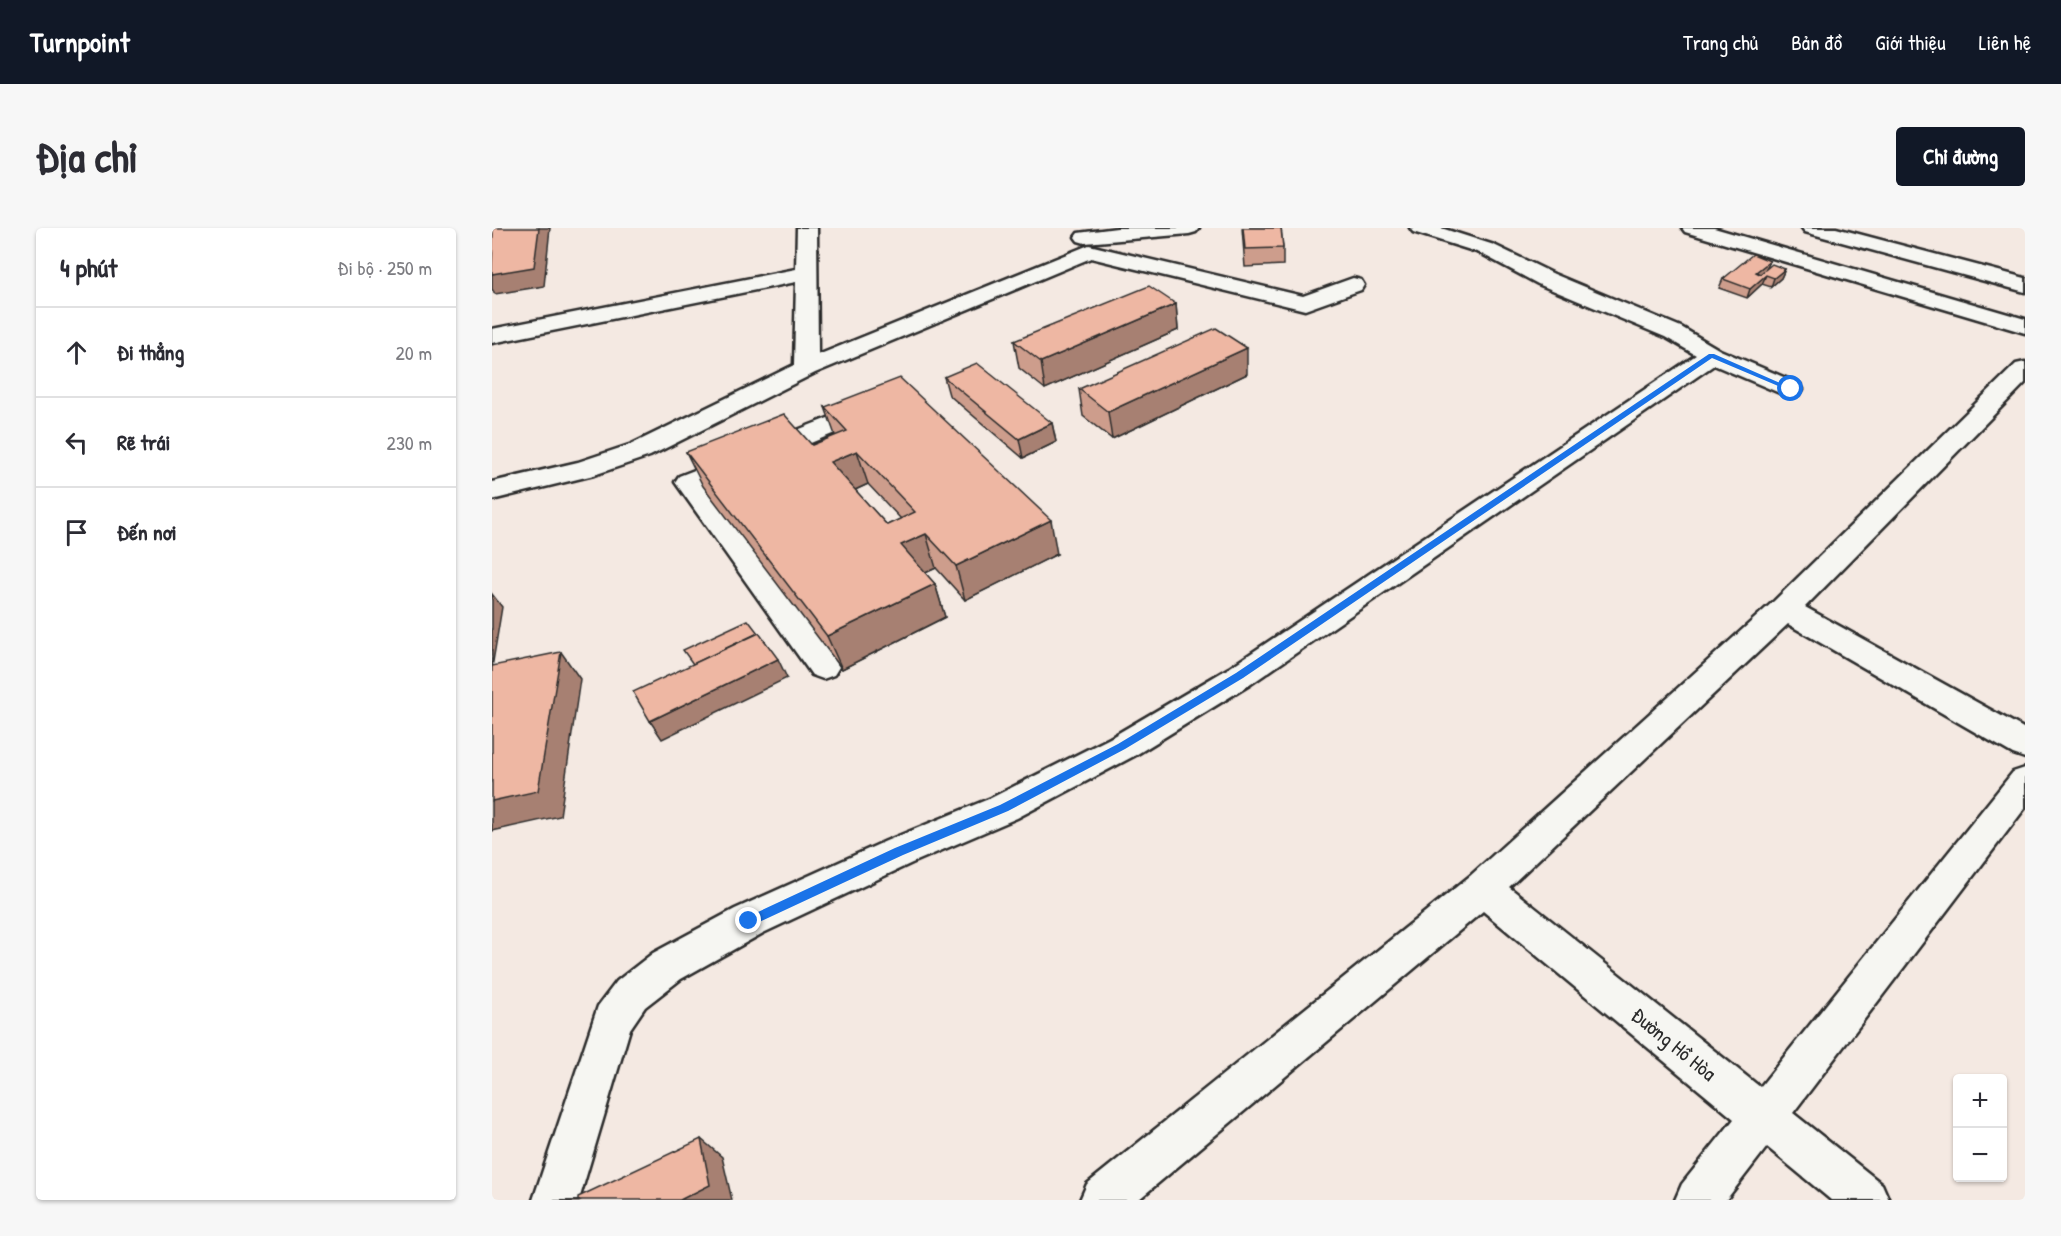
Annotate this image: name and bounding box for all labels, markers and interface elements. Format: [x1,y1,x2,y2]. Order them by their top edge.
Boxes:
text: Turnpoint [30,23,130,61]
text: Trang chủ [1683,28,1758,57]
text: Bản đồ [1791,28,1842,57]
text: Giới thiệu [1875,28,1946,57]
text: Liên hệ [1979,28,2031,57]
button: Chỉ đường [1896,127,2025,186]
text: Địa chỉ [36,128,138,185]
text: 4 phút [60,250,117,285]
text: Đi bộ · 250 m [337,254,432,281]
icon: ahead [60,336,93,369]
text: Đi thẳng [117,337,184,367]
text: 20 m [395,339,432,366]
route start [1777,375,1803,401]
icon: left [60,426,93,459]
text: Rẽ trái [117,427,170,457]
text: 230 m [387,429,432,456]
icon: arrive [60,516,93,549]
text: Đến nơi [117,517,177,547]
route end [735,907,761,933]
street label: Đường Hồ Hòa [1625,1001,1723,1087]
map controls [1953,1074,2007,1182]
button: + [1953,1074,2007,1128]
button: − [1953,1128,2007,1182]

